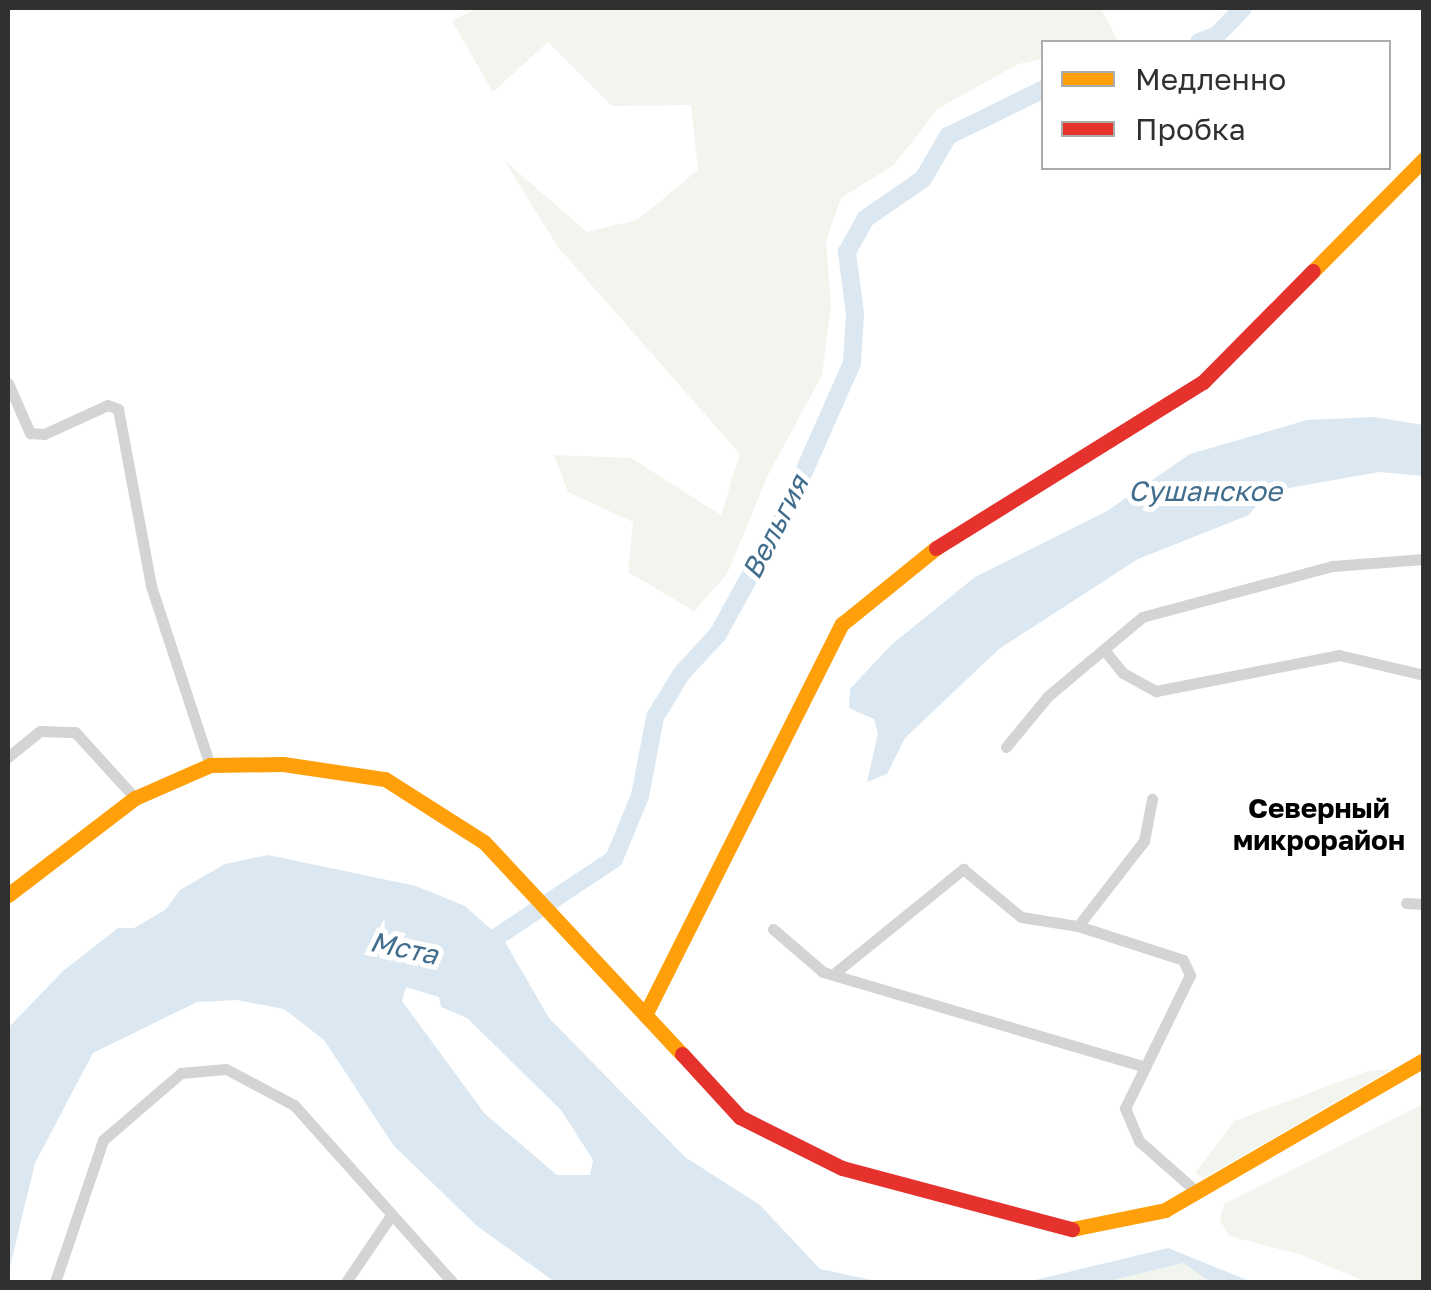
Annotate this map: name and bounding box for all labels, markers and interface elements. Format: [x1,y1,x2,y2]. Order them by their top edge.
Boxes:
legend [1041,40,1391,170]
text: Медленно [1135,61,1286,97]
text: Пробка [1135,111,1246,147]
water label: Вельгия [735,470,815,584]
water label: Сушанское [1128,474,1282,508]
district label: Северный микрорайон [1233,791,1405,857]
water label: Мста [367,924,441,972]

